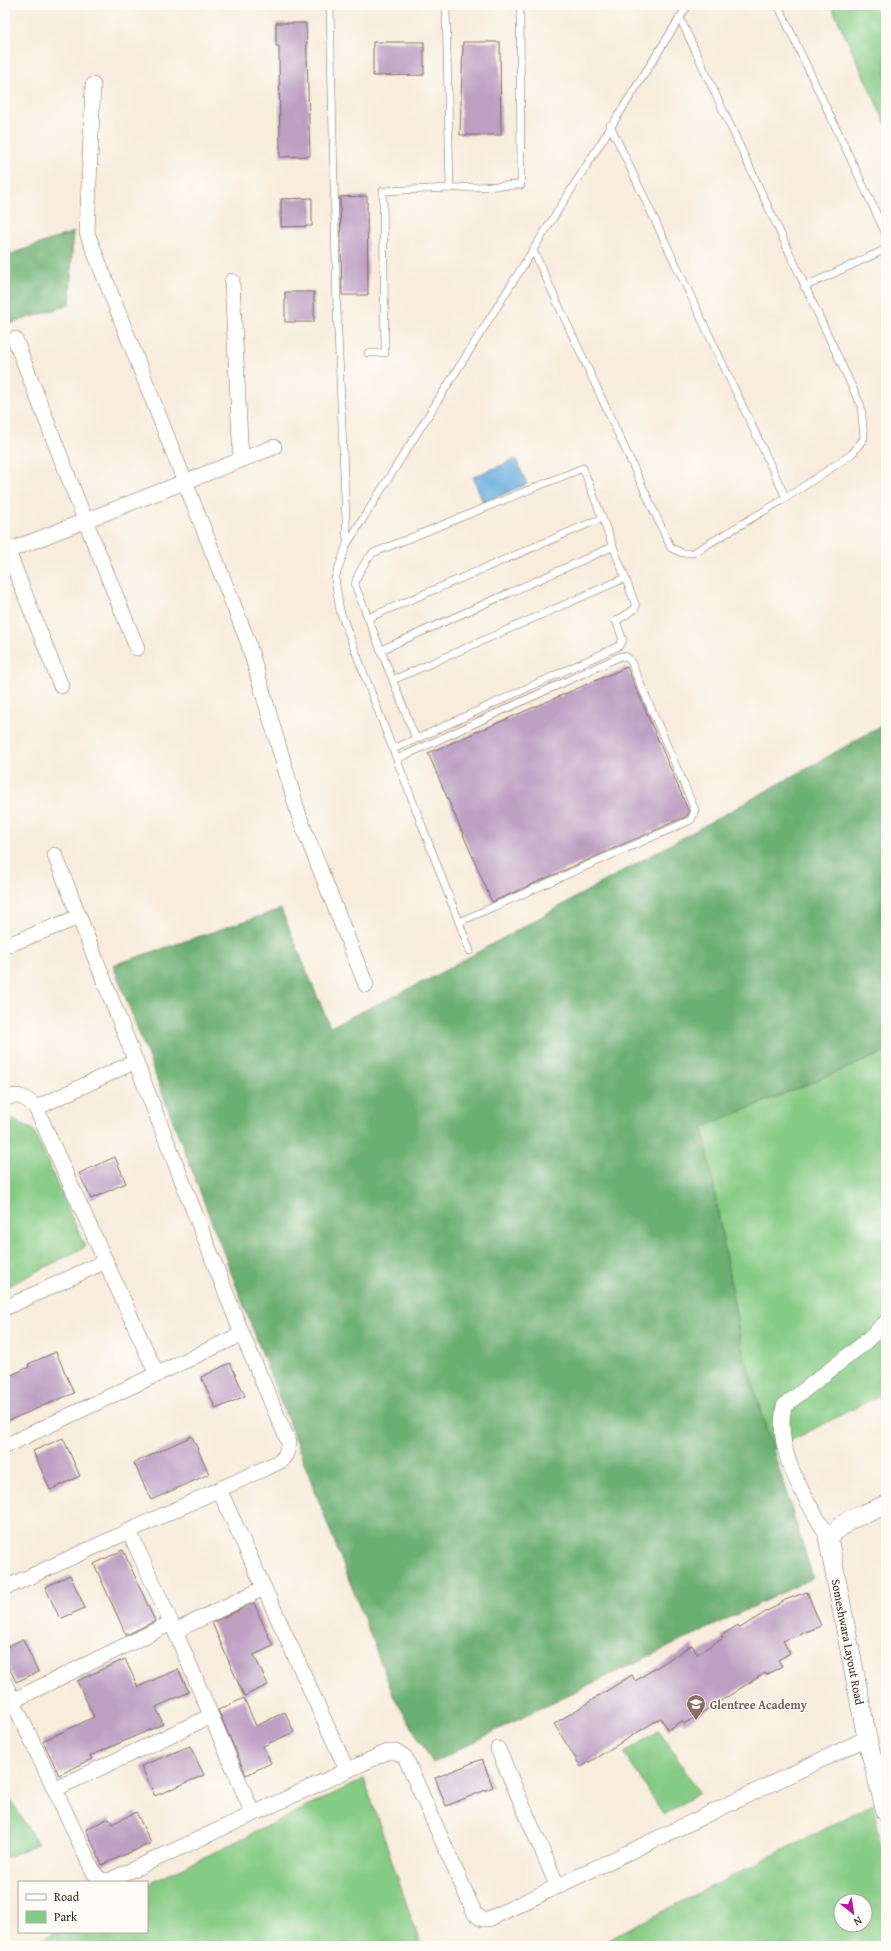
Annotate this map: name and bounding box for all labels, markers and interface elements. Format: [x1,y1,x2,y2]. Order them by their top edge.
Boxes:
street label: Someshwara Layout Road [827,1578,869,1707]
school or university icon: Glentree Academy [685,1693,707,1721]
place label: Glentree Academy [710,1696,808,1713]
legend [18,1881,148,1933]
text: Road [54,1888,80,1905]
north arrow [833,1893,873,1933]
text: Park [54,1908,78,1925]
text: N [850,1913,865,1931]

